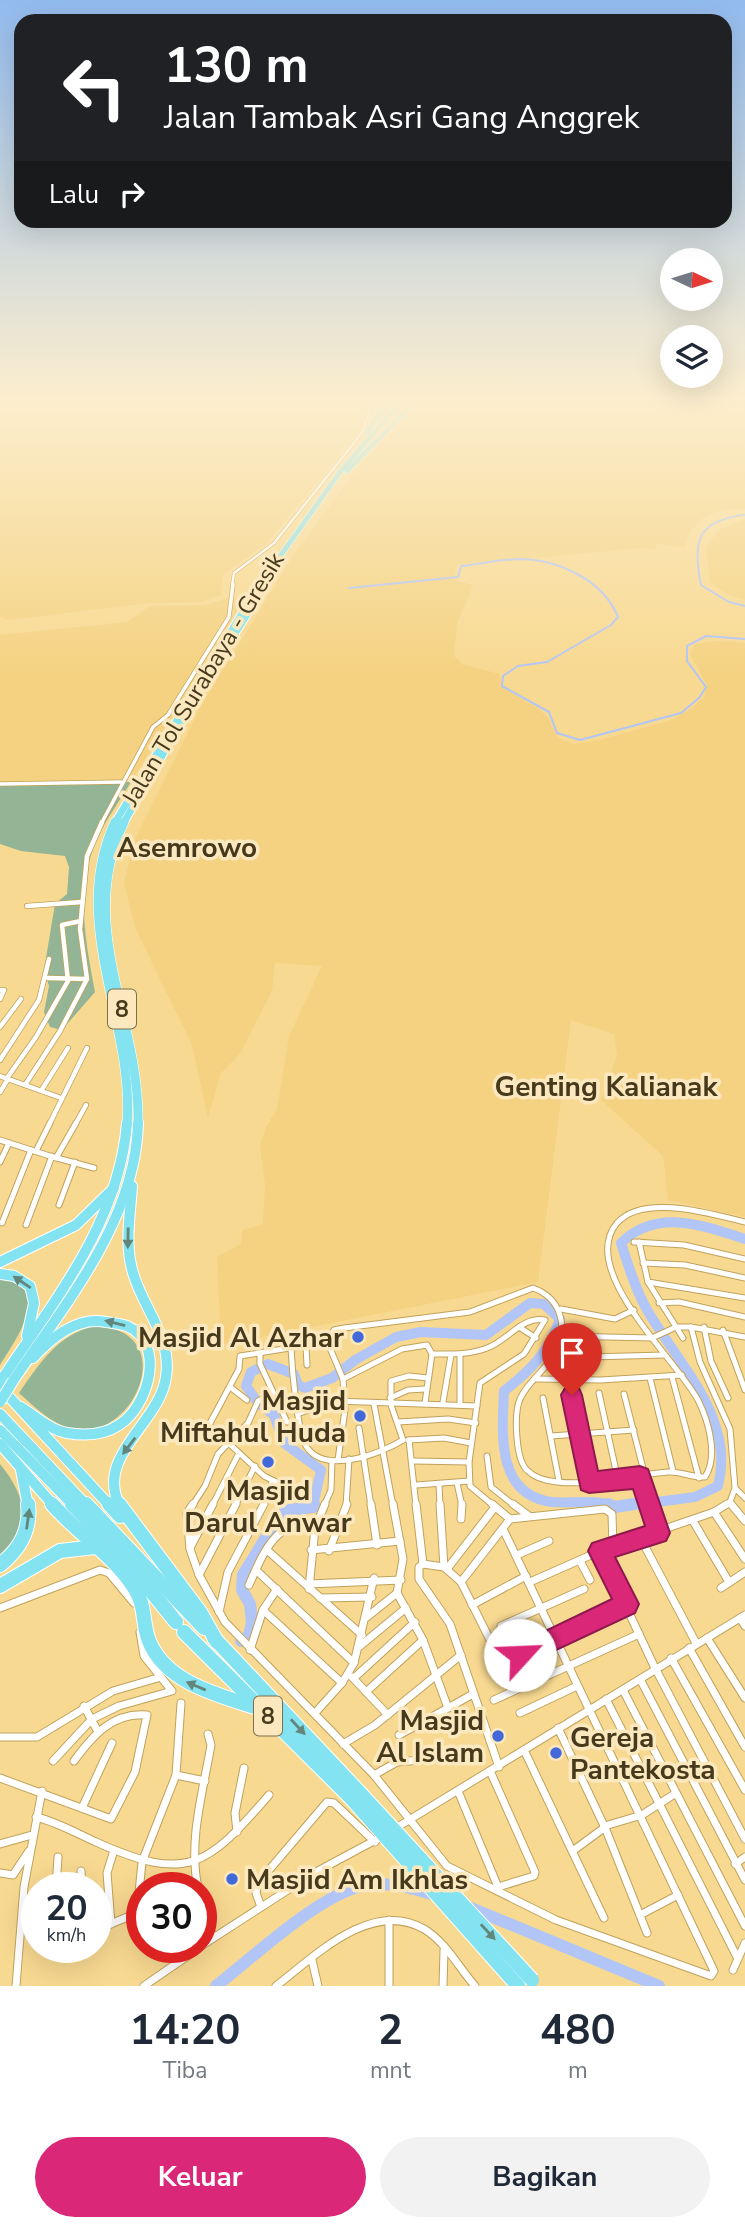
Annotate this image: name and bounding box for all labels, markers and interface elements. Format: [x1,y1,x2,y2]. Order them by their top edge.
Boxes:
text: 130 m [164,32,308,99]
icon: left [49,42,140,133]
text: Jalan Tambak Asri Gang Anggrek [164,96,639,139]
icon: right [113,175,151,213]
text: Lalu [49,177,99,212]
north arrow [660,248,723,312]
map controls [660,248,723,388]
button: layers [660,325,723,388]
street label: Jalan Tol Surabaya - Gresik [114,545,292,813]
district label: Asemrowo [117,829,257,867]
road number: 8 [108,990,136,1028]
district label: Genting Kalianak [495,1068,718,1106]
one-way arrow [122,1227,133,1249]
one-way arrow [12,1275,31,1289]
one-way arrow [104,1317,126,1328]
place label: Masjid Al Azhar [138,1319,344,1357]
pin [542,1323,602,1395]
marker: Masjid Al Azhar [350,1329,366,1345]
icon: arrive [553,1334,591,1372]
place label: Masjid Miftahul Huda [160,1382,346,1452]
marker: Masjid Miftahul Huda [352,1408,368,1424]
one-way arrow [121,1437,136,1455]
marker: Masjid Darul Anwar [260,1454,276,1470]
place label: Masjid Darul Anwar [184,1472,352,1542]
one-way arrow [23,1508,34,1530]
position arrow [483,1618,557,1692]
one-way arrow [186,1680,207,1691]
road number: 8 [254,1696,282,1736]
place label: Masjid Al Islam [376,1702,484,1772]
one-way arrow [290,1718,306,1736]
place label: Gereja Pantekosta [570,1719,716,1789]
marker: Masjid Al Islam [490,1728,506,1744]
marker: Gereja Pantekosta [548,1745,564,1761]
place label: Masjid Am Ikhlas [246,1861,468,1899]
marker: Masjid Am Ikhlas [224,1871,240,1887]
speed limit sign: 30 [126,1872,217,1963]
text: 20 [45,1885,88,1932]
text: km/h [47,1923,86,1947]
one-way arrow [480,1923,496,1941]
text: 14:20 [129,2002,241,2059]
text: 2 [378,2002,403,2059]
text: 480 [540,2002,616,2059]
text: Tiba [163,2055,207,2086]
text: mnt [370,2055,411,2086]
text: m [568,2055,588,2086]
button: Keluar [35,2137,366,2217]
button: Bagikan [380,2137,710,2217]

